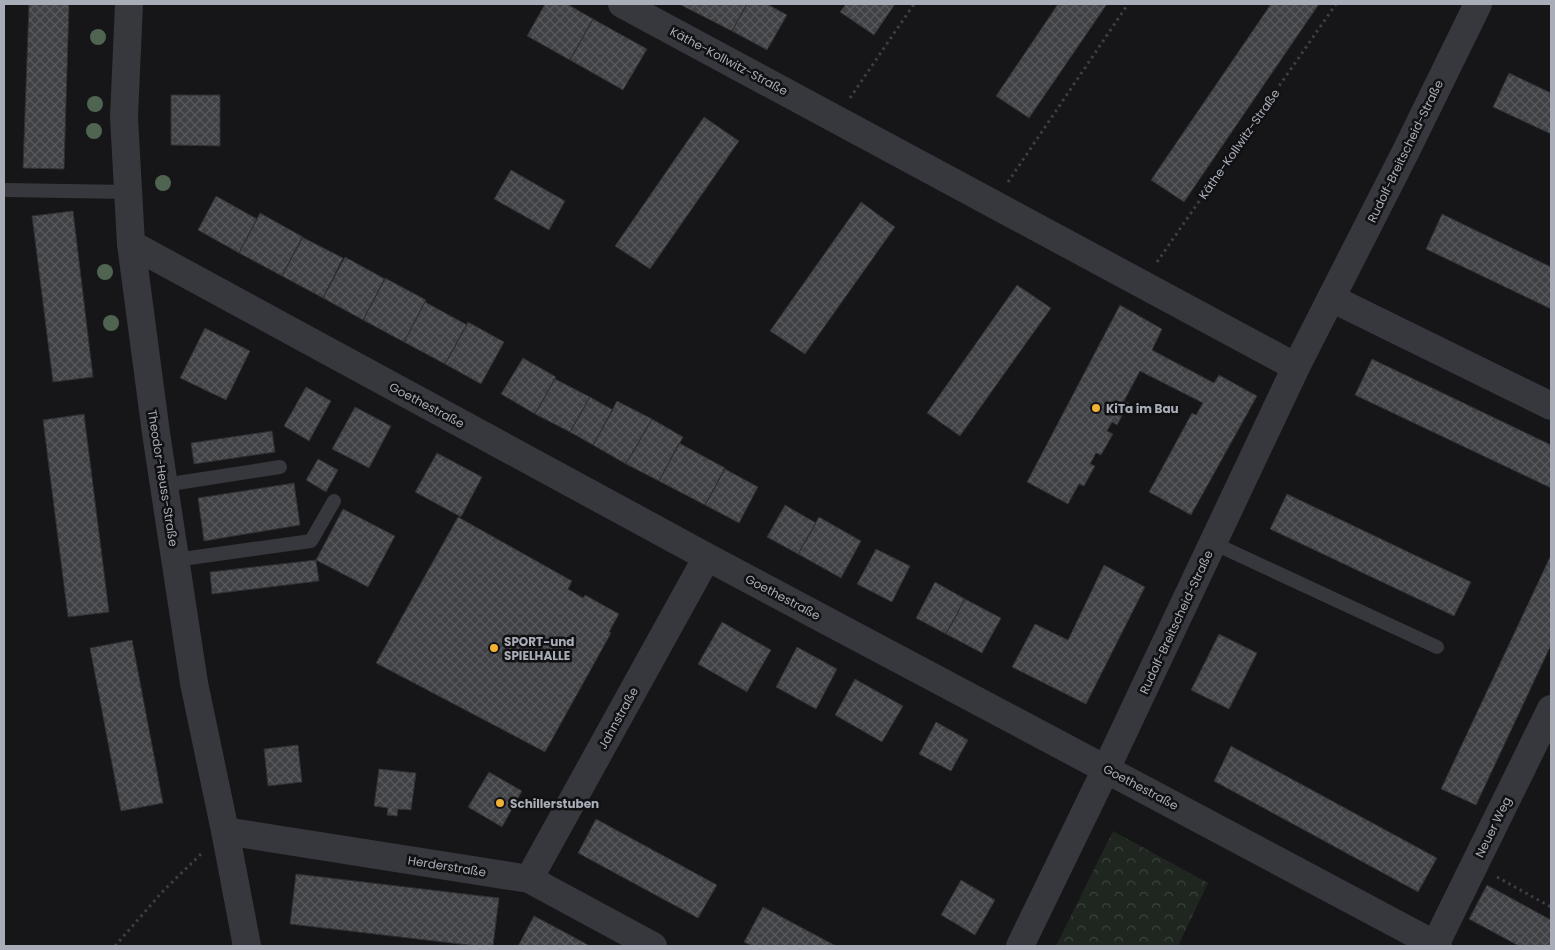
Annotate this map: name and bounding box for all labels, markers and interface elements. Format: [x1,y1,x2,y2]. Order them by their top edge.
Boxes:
street label: Käthe-Kollwitz-Straße [667,23,791,99]
street label: Rudolf-Breitscheid-Straße [1363,77,1447,225]
street label: Käthe-Kollwitz-Straße [1194,85,1284,203]
street label: Goethestraße [386,378,468,432]
place label: KiTa im Bau [1106,400,1179,417]
marker: KiTa im Bau [1090,402,1102,414]
street label: Theodor-Heuss-Straße [144,408,182,548]
street label: Rudolf-Breitscheid-Straße [1135,547,1217,697]
street label: Goethestraße [742,570,824,624]
place label: SPORT-und SPIELHALLE [504,633,575,664]
marker: SPORT-und SPIELHALLE [488,642,500,654]
street label: Jahnstraße [594,684,642,752]
street label: Goethestraße [1100,760,1182,814]
street label: Neuer Weg [1471,794,1515,860]
place label: Schillerstuben [510,795,599,812]
marker: Schillerstuben [494,797,506,809]
street label: Herderstraße [407,851,487,881]

